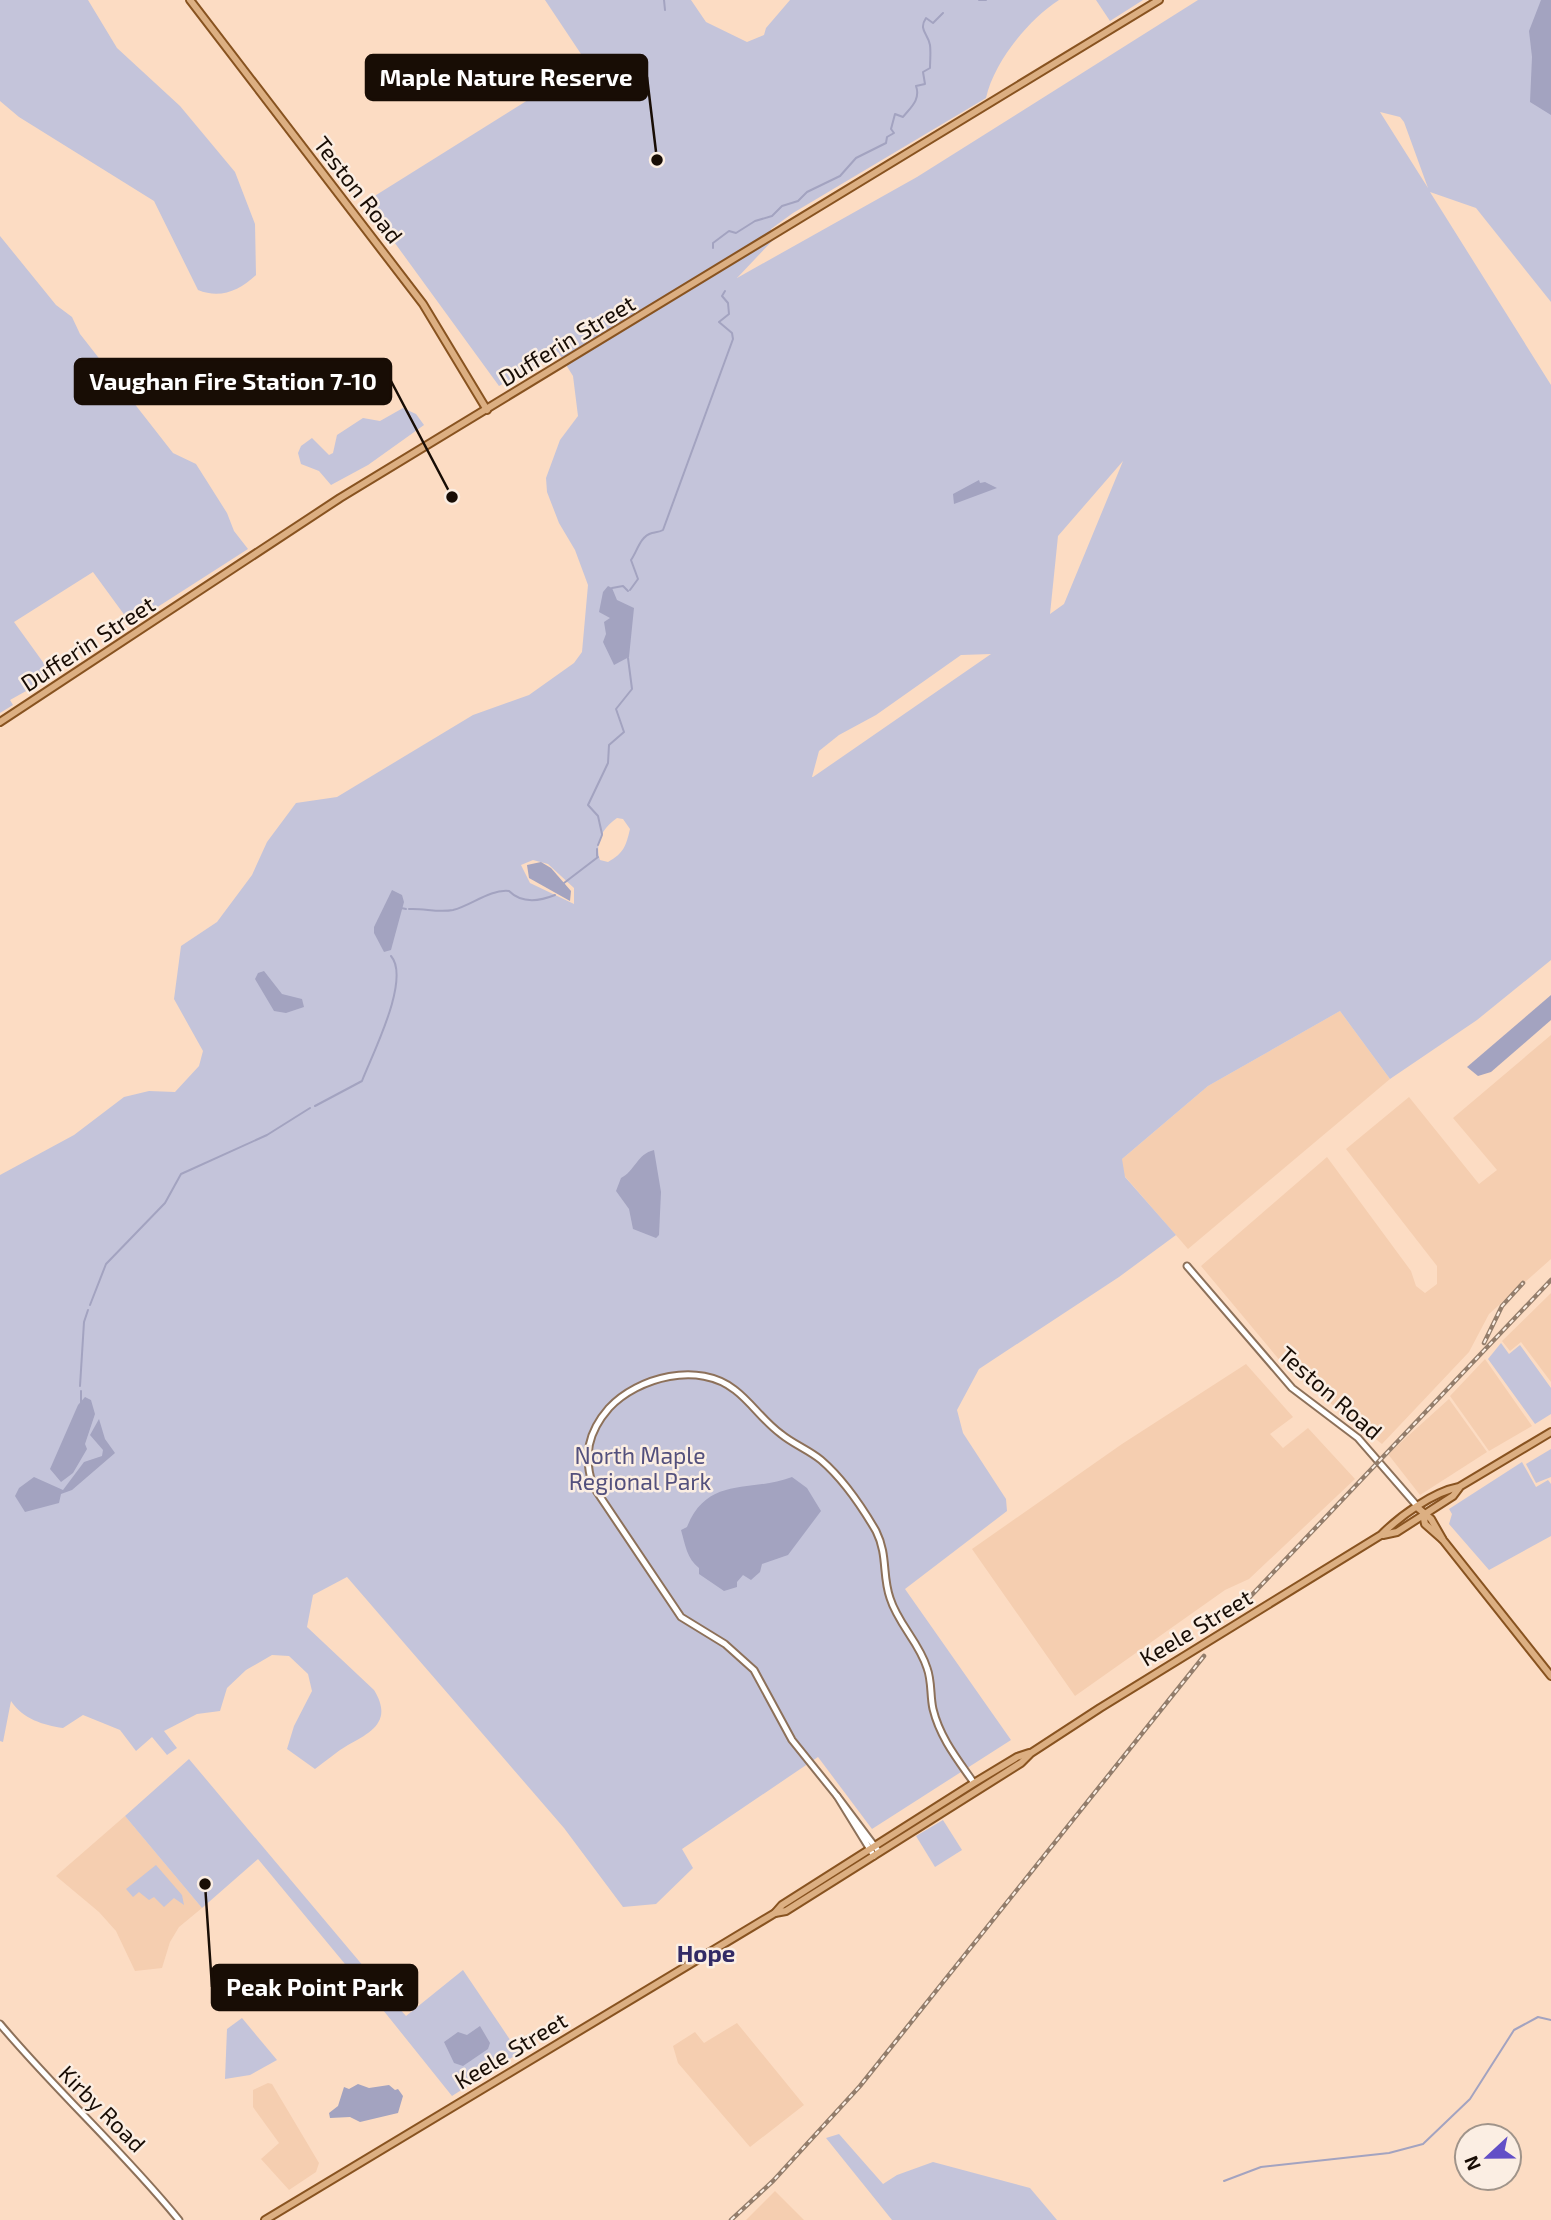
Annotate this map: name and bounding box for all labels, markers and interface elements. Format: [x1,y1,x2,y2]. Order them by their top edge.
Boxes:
callout: Maple Nature Reserve [366,55,647,100]
text: Maple Nature Reserve [380,62,632,91]
street label: Teston Road [308,130,409,248]
street label: Dufferin Street [493,288,640,392]
callout: Vaughan Fire Station 7-10 [75,359,391,404]
text: Vaughan Fire Station 7-10 [89,366,377,395]
street label: Dufferin Street [15,589,160,697]
street label: Teston Road [1273,1340,1388,1445]
park label: North Maple Regional Park [569,1441,712,1495]
street label: Keele Street [1134,1583,1257,1672]
district label: Hope [677,1938,735,1967]
callout: Peak Point Park [212,1965,417,2010]
text: Peak Point Park [226,1972,404,2001]
street label: Keele Street [449,2006,572,2095]
street label: Kirby Road [53,2059,152,2158]
north arrow [1453,2122,1523,2192]
text: N [1459,2153,1485,2174]

